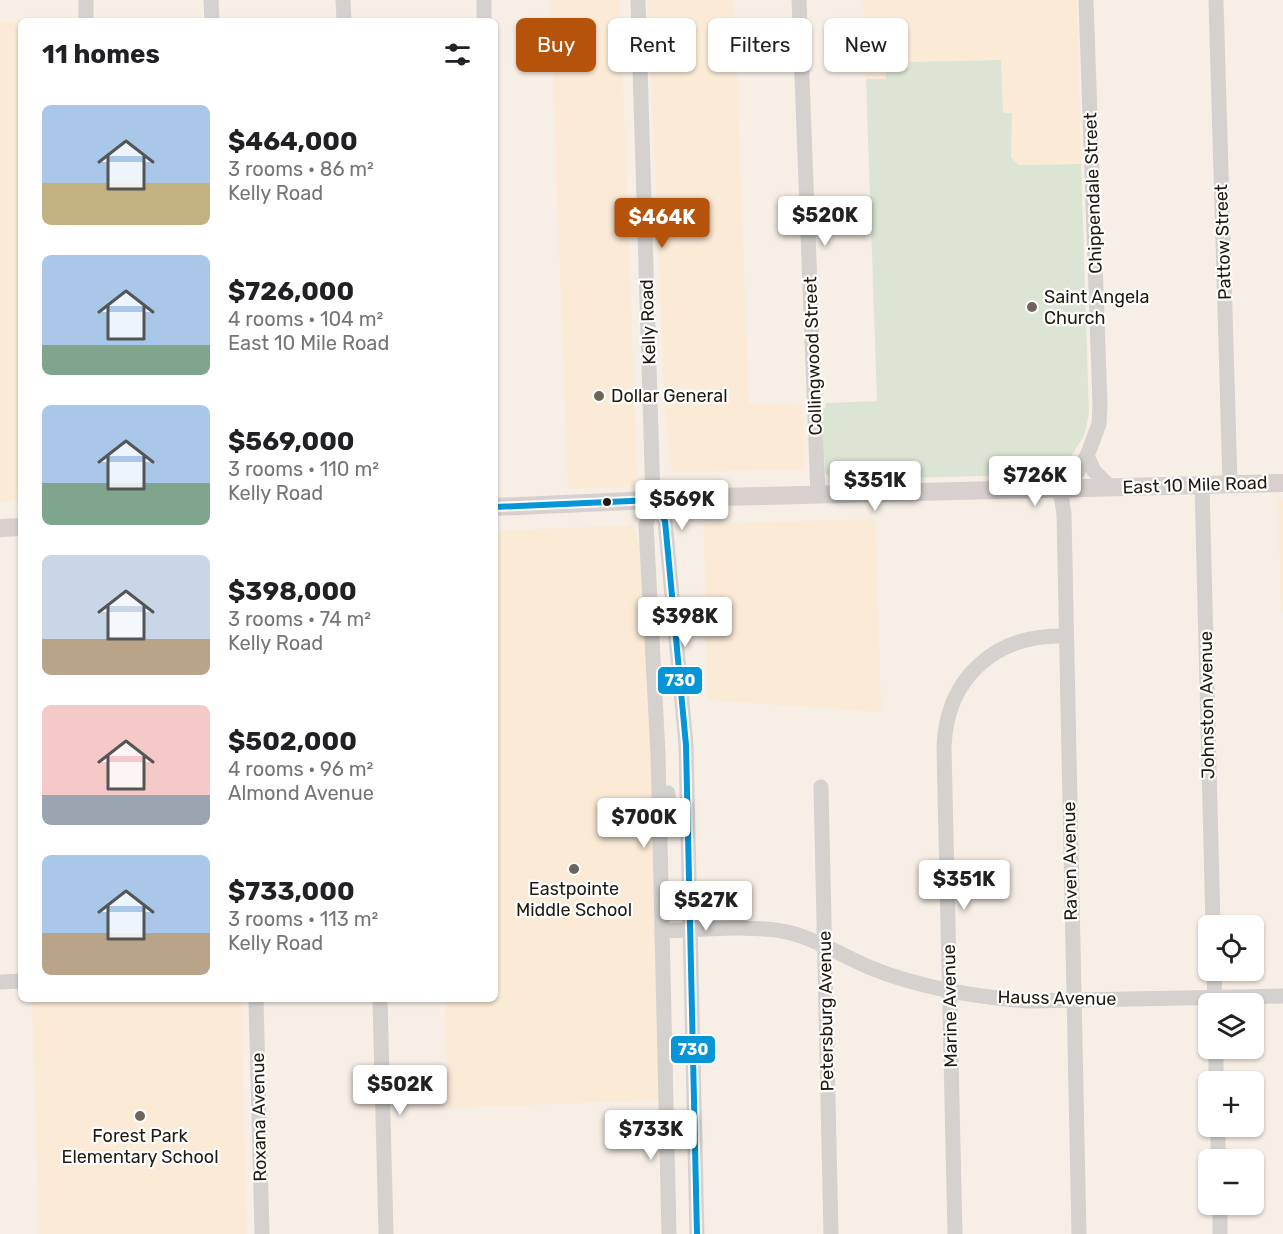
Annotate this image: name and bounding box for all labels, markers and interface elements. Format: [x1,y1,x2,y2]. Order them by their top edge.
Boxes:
chip: Buy [516,18,596,72]
chip: Rent [608,18,696,72]
chip: Filters [708,18,812,72]
chip: New [824,18,908,72]
icon: filters [441,38,474,71]
text: 11 homes [42,39,160,70]
street label: Chippendale Street [1079,112,1107,274]
text: $464,000 [228,126,358,157]
icon: home [90,129,162,201]
text: 3 rooms · 86 m² [228,157,374,181]
text: Kelly Road [228,181,323,205]
street label: Pattow Street [1210,184,1236,300]
pin: $520K [783,196,867,247]
pin: $464K [620,198,704,249]
text: $520K [792,203,858,227]
text: $464K [629,205,695,229]
text: $726,000 [228,276,354,307]
street label: Collingwood Street [799,276,827,436]
icon: home [90,279,162,351]
street label: Kelly Road [636,279,660,365]
place label: Saint Angela Church [1044,286,1149,329]
marker: Saint Angela Church [1025,300,1039,314]
text: 4 rooms · 104 m² [228,307,383,331]
text: East 10 Mile Road [228,331,389,355]
place label: Dollar General [611,385,728,407]
marker: Dollar General [592,389,606,403]
text: $569,000 [228,426,355,457]
icon: home [90,429,162,501]
pin: $726K [993,456,1077,507]
text: 3 rooms · 110 m² [228,457,379,481]
pin: $351K [833,461,917,512]
text: $726K [1003,463,1067,487]
text: $351K [844,468,906,492]
street label: East 10 Mile Road [1122,471,1268,499]
pin: $569K [640,480,724,531]
text: Kelly Road [228,481,323,505]
text: $569K [649,487,715,511]
unlabelled marker [601,496,613,508]
text: $398,000 [228,576,357,607]
icon: home [90,579,162,651]
pin: $398K [643,597,727,648]
text: $398K [652,604,718,628]
text: 3 rooms · 74 m² [228,607,371,631]
text: Kelly Road [228,631,323,655]
street label: Johnston Avenue [1195,631,1219,779]
line badge: 730 [657,666,703,695]
text: 730 [665,671,695,690]
text: $502,000 [228,726,357,757]
icon: home [90,729,162,801]
text: 4 rooms · 96 m² [228,757,373,781]
text: Almond Avenue [228,781,374,805]
pin: $700K [602,798,686,849]
street label: Raven Avenue [1058,801,1082,921]
text: $700K [611,805,677,829]
pin: $351K [922,860,1006,911]
marker: Eastpointe Middle School [567,862,581,876]
text: $351K [933,867,995,891]
text: $733,000 [228,876,355,907]
place label: Eastpointe Middle School [516,878,632,921]
icon: home [90,879,162,951]
pin: $527K [664,881,748,932]
text: $527K [674,888,738,912]
text: 3 rooms · 113 m² [228,907,378,931]
map controls [1198,915,1264,1215]
button: locate [1198,915,1264,981]
text: Kelly Road [228,931,323,955]
street label: Petersburg Avenue [814,931,838,1091]
street label: Marine Avenue [938,944,962,1068]
street label: Hauss Avenue [997,986,1117,1010]
button: layers [1198,993,1264,1059]
line badge: 730 [670,1035,716,1064]
text: 730 [678,1040,708,1059]
street label: Roxana Avenue [247,1052,271,1182]
pin: $502K [358,1065,442,1116]
button: + [1198,1071,1264,1137]
text: $502K [367,1072,433,1096]
marker: Forest Park Elementary School [133,1109,147,1123]
pin: $733K [609,1110,693,1161]
text: $733K [619,1117,683,1141]
place label: Forest Park Elementary School [61,1125,219,1168]
button: − [1198,1149,1264,1215]

